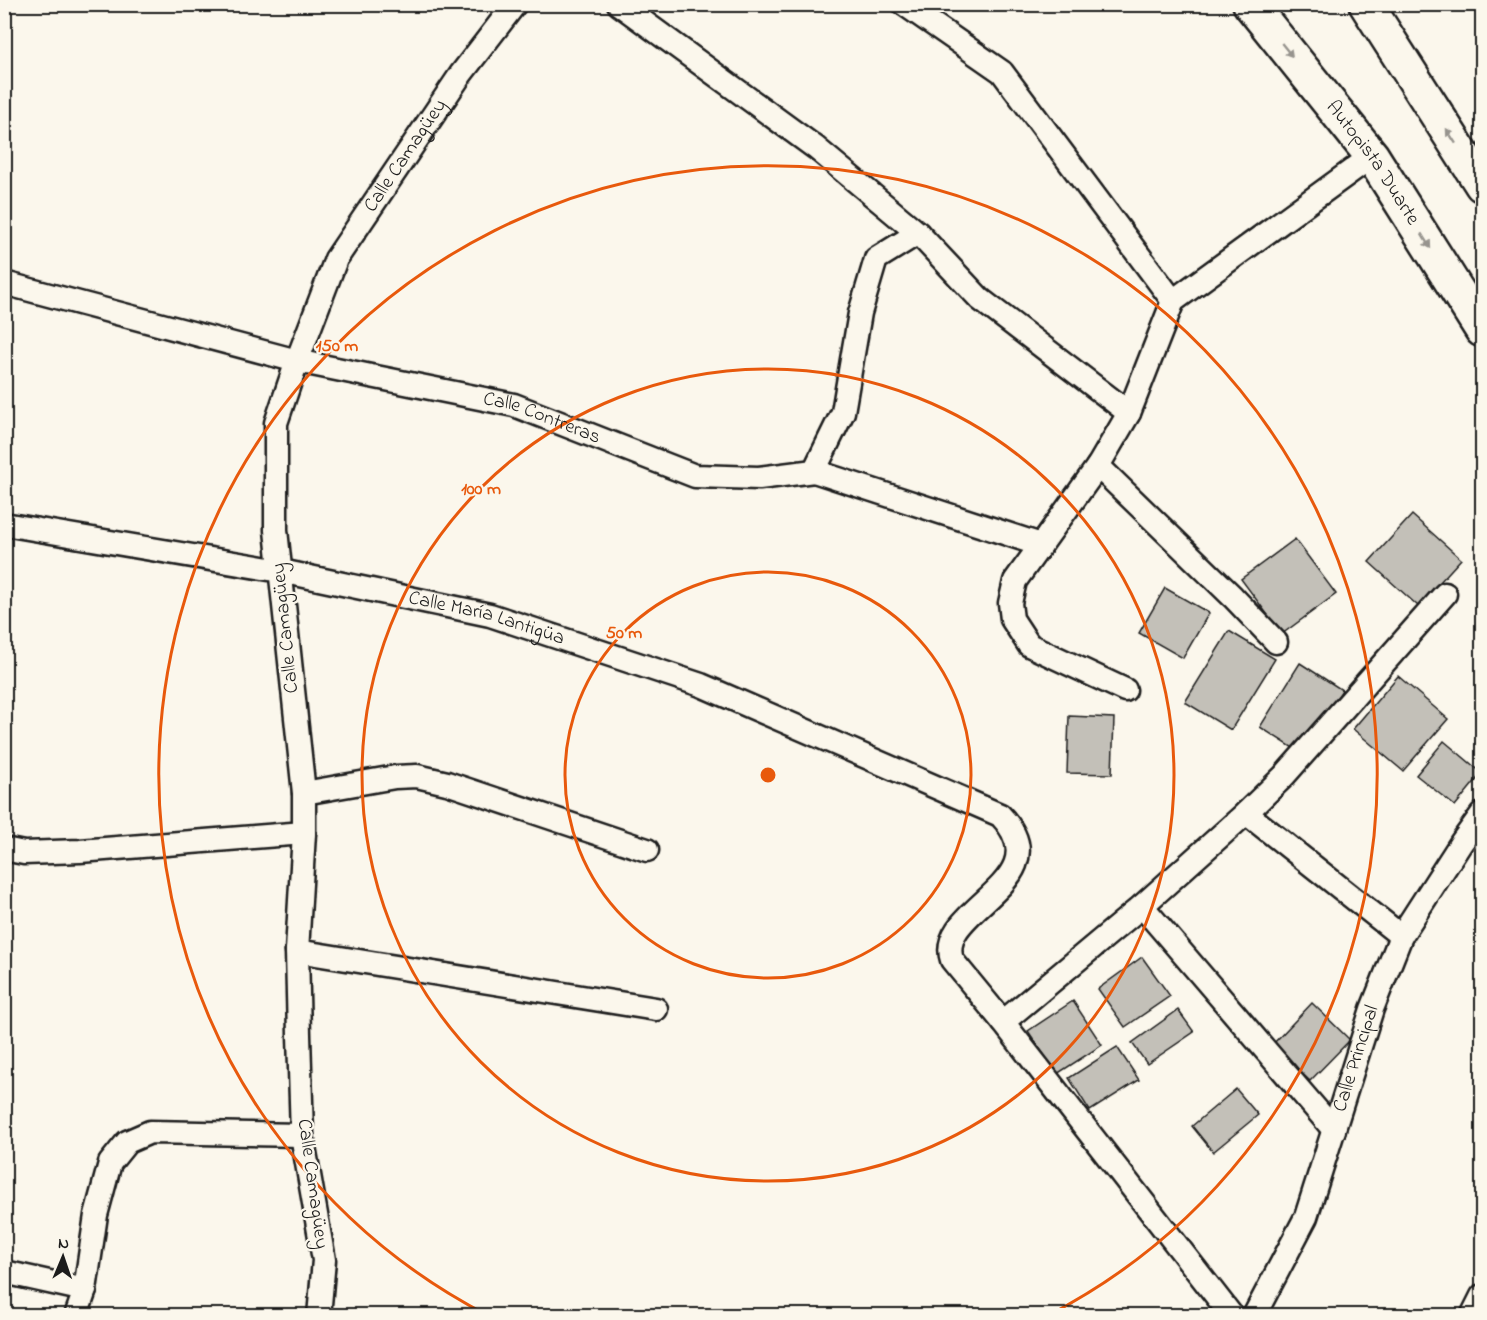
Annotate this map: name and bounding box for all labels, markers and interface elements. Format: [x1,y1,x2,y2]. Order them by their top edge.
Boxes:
one-way arrow [1280,42,1293,57]
street label: Calle Camagüey [357,93,454,218]
street label: Autopista Duarte [1319,94,1427,231]
one-way arrow [1446,128,1457,144]
one-way arrow [1421,233,1432,249]
text: 150 m [316,334,358,360]
street label: Calle Contreras [481,385,605,452]
text: 100 m [461,477,501,503]
street label: Calle Camagüey [265,561,308,695]
street label: Calle María Lantigüa [406,584,568,653]
text: 50 m [606,621,642,647]
centre of rings [758,765,778,785]
street label: Calle Principal [1326,1001,1387,1115]
street label: Calle Camagüey [288,1117,335,1251]
north arrow [33,1227,93,1287]
text: N [58,1232,69,1256]

